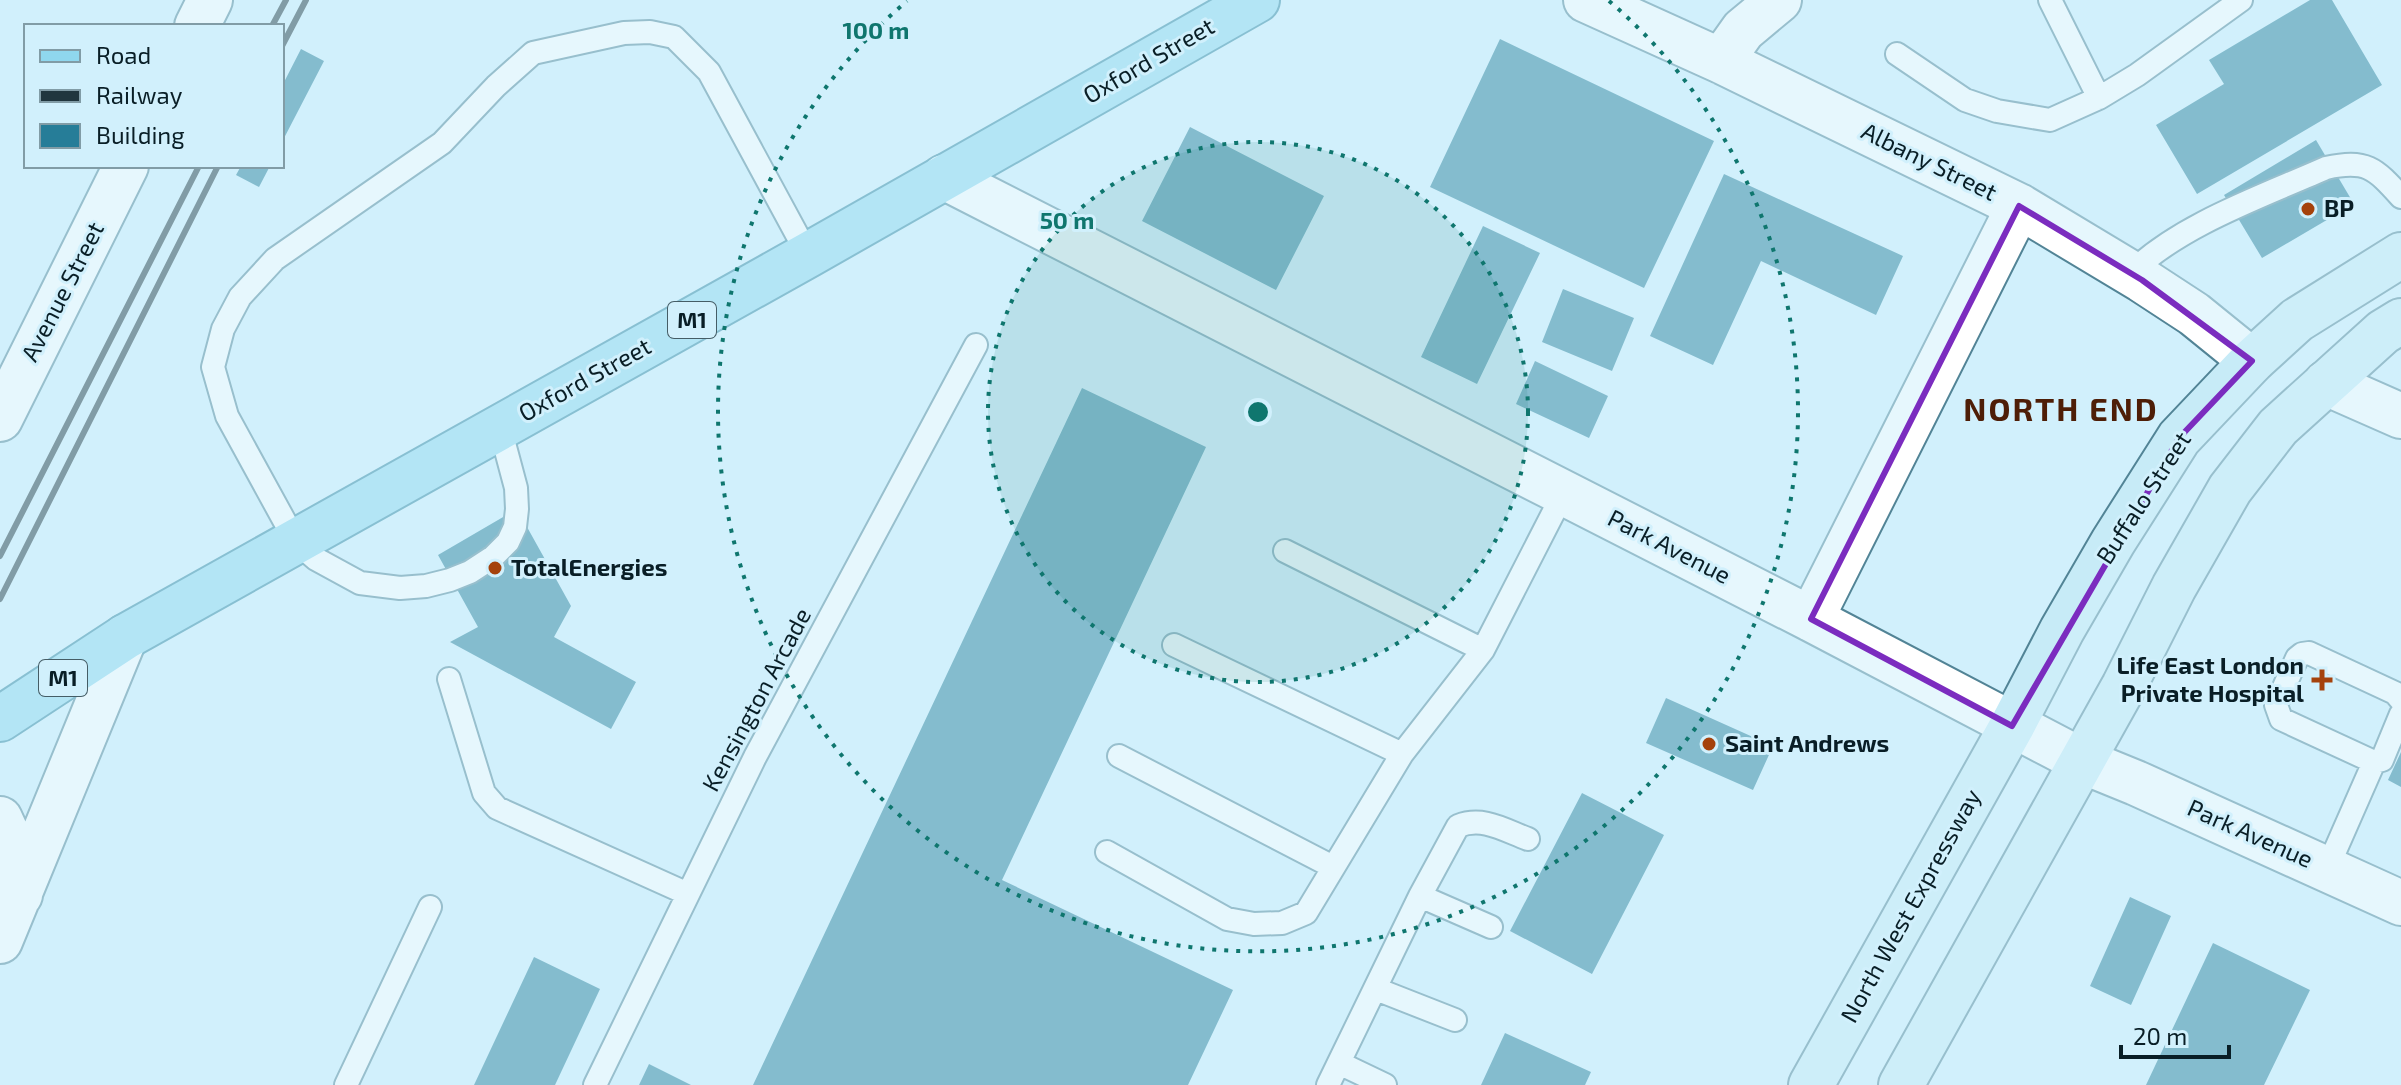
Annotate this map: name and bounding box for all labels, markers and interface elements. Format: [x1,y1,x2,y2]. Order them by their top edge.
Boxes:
street label: Oxford Street [1078,11,1219,109]
text: 100 m [843,15,909,44]
legend [24,24,284,168]
text: Road [96,40,151,69]
text: Railway [96,80,183,109]
street label: Albany Street [1857,115,2002,206]
text: Building [96,120,185,149]
place label: BP [2324,193,2354,222]
marker: BP [2299,200,2317,218]
text: 50 m [1040,205,1094,234]
street label: Avenue Street [14,217,109,366]
road number: M1 [668,302,716,338]
street label: Oxford Street [513,331,655,427]
district label: NORTH END [1963,389,2159,427]
centre of rings [1244,398,1272,426]
street label: Buffalo Street [2089,426,2196,569]
street label: Park Avenue [1603,502,1736,589]
place label: TotalEnergies [511,552,667,581]
marker: TotalEnergies [486,559,504,577]
street label: Kensington Arcade [695,603,816,796]
place label: Life East London Private Hospital [2117,650,2304,707]
road number: M1 [39,660,87,696]
marker: Life East London Private Hospital [2311,669,2333,691]
place label: Saint Andrews [1725,728,1889,757]
marker: Saint Andrews [1700,735,1718,753]
street label: North West Expressway [1833,783,1986,1027]
street label: Park Avenue [2183,792,2318,873]
scale bar [2121,1009,2229,1059]
text: 20 m [2133,1021,2187,1050]

